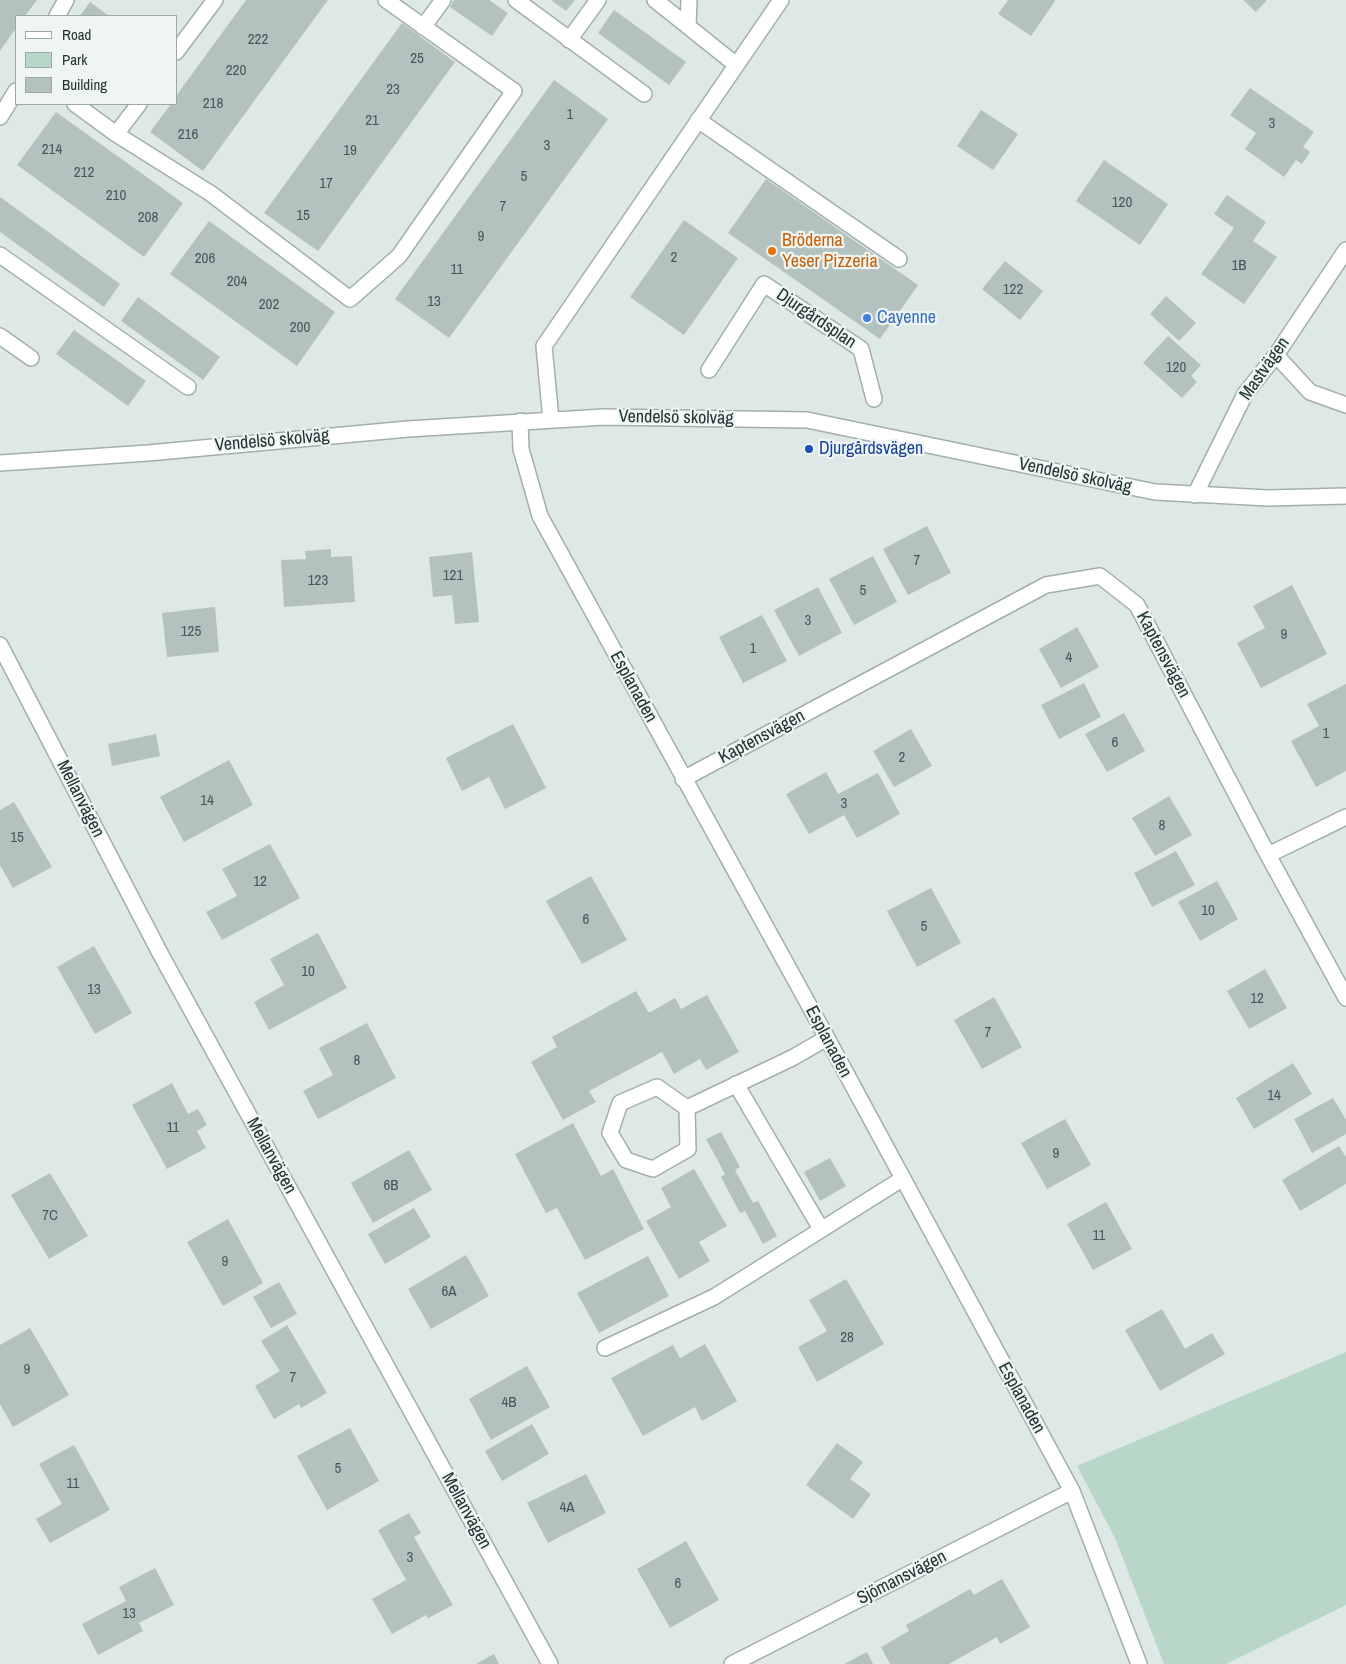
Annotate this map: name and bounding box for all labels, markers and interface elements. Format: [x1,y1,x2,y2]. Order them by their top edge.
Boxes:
legend [15,15,178,105]
text: Road [62,24,91,45]
house number: 222 [248,31,268,49]
text: Park [62,49,87,70]
house number: 25 [410,50,424,68]
house number: 220 [226,62,246,80]
text: Building [62,74,107,95]
house number: 23 [386,81,400,99]
house number: 218 [203,95,223,113]
house number: 1 [567,106,573,124]
house number: 21 [365,112,379,130]
house number: 3 [1269,115,1275,133]
house number: 216 [178,126,198,144]
house number: 3 [544,137,550,155]
house number: 214 [42,141,62,159]
house number: 19 [343,142,357,160]
house number: 212 [74,164,94,182]
house number: 5 [521,168,527,186]
house number: 17 [319,175,333,193]
house number: 210 [106,187,126,205]
house number: 120 [1112,194,1132,212]
house number: 7 [500,198,506,216]
house number: 15 [296,207,310,225]
house number: 208 [138,209,158,227]
house number: 9 [478,228,484,246]
place label: Bröderna Yeser Pizzeria [782,230,878,272]
marker: Bröderna Yeser Pizzeria [766,245,778,257]
house number: 2 [671,249,677,267]
house number: 206 [195,250,215,268]
house number: 1B [1231,257,1247,275]
house number: 11 [451,261,463,279]
house number: 204 [227,273,247,291]
house number: 122 [1003,281,1023,299]
street label: Djurgårdsplan [772,284,860,354]
house number: 13 [427,293,441,311]
house number: 202 [259,296,279,314]
place label: Cayenne [877,307,936,329]
marker: Cayenne [861,312,873,324]
house number: 200 [290,319,310,337]
street label: Mastvägen [1235,333,1295,405]
house number: 120 [1166,359,1186,377]
street label: Vendelsö skolväg [618,406,734,430]
street label: Vendelsö skolväg [214,425,330,457]
place label: Djurgårdsvägen [819,438,923,460]
marker: Djurgårdsvägen [803,443,815,455]
street label: Vendelsö skolväg [1017,453,1133,499]
house number: 7 [914,552,920,570]
house number: 121 [443,567,463,585]
house number: 123 [308,572,328,590]
house number: 5 [860,582,866,600]
street label: Kaptensvägen [1131,608,1195,702]
house number: 3 [805,612,811,630]
house number: 125 [181,623,201,641]
house number: 9 [1281,626,1287,644]
house number: 1 [750,640,756,658]
street label: Esplanaden [605,648,661,726]
house number: 4 [1066,649,1072,667]
street label: Kaptensvägen [715,705,809,769]
house number: 1 [1323,725,1329,743]
house number: 6 [1112,734,1118,752]
house number: 2 [899,749,905,767]
street label: Mellanvägen [51,757,109,841]
house number: 14 [200,792,214,810]
house number: 3 [841,795,847,813]
house number: 8 [1159,817,1165,835]
house number: 15 [10,829,24,847]
house number: 12 [253,873,267,891]
house number: 10 [1201,902,1215,920]
house number: 6 [583,911,589,929]
house number: 5 [921,918,927,936]
house number: 10 [301,963,315,981]
house number: 13 [87,981,101,999]
house number: 12 [1250,990,1264,1008]
street label: Esplanaden [800,1003,856,1081]
house number: 7 [985,1024,991,1042]
house number: 8 [354,1052,360,1070]
house number: 14 [1267,1087,1281,1105]
street label: Mellanvägen [241,1114,301,1198]
house number: 11 [167,1119,179,1137]
house number: 9 [1053,1145,1059,1163]
house number: 6B [383,1177,399,1195]
house number: 7C [42,1207,58,1225]
house number: 11 [1093,1227,1105,1245]
house number: 9 [222,1253,228,1271]
house number: 6A [441,1283,457,1301]
house number: 28 [840,1329,854,1347]
street label: Esplanaden [993,1359,1049,1437]
house number: 9 [24,1361,30,1379]
house number: 7 [290,1369,296,1387]
house number: 4B [501,1394,517,1412]
house number: 5 [335,1460,341,1478]
street label: Mellanvägen [436,1469,496,1553]
house number: 11 [67,1475,79,1493]
house number: 4A [559,1499,575,1517]
street label: Sjömansvägen [854,1546,950,1610]
house number: 3 [407,1549,413,1567]
house number: 6 [675,1575,681,1593]
house number: 13 [122,1605,136,1623]

